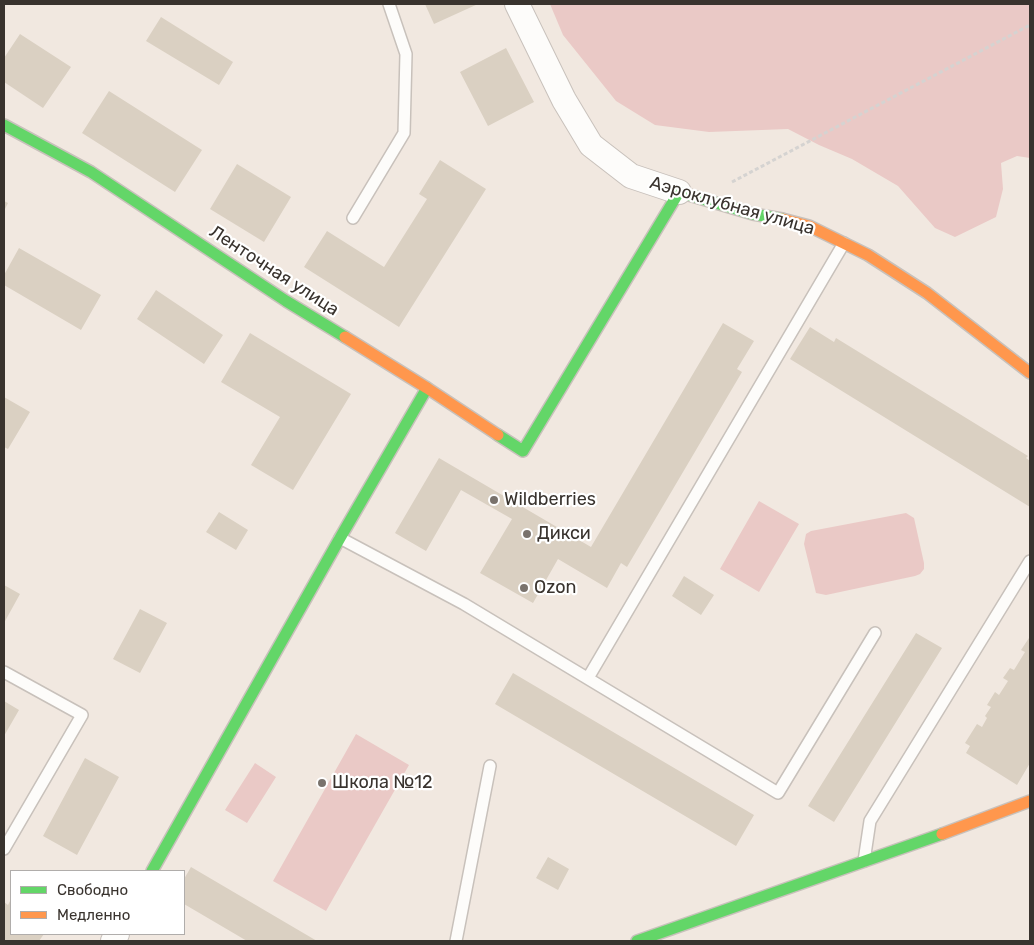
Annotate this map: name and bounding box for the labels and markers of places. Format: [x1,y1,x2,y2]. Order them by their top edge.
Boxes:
place label: Wildberries [504,489,596,511]
marker: Wildberries [488,494,500,506]
place label: Дикси [537,523,591,545]
marker: Дикси [521,528,533,540]
place label: Ozon [534,577,576,599]
marker: Ozon [518,582,530,594]
place label: Школа №12 [332,772,433,794]
marker: Школа №12 [316,777,328,789]

